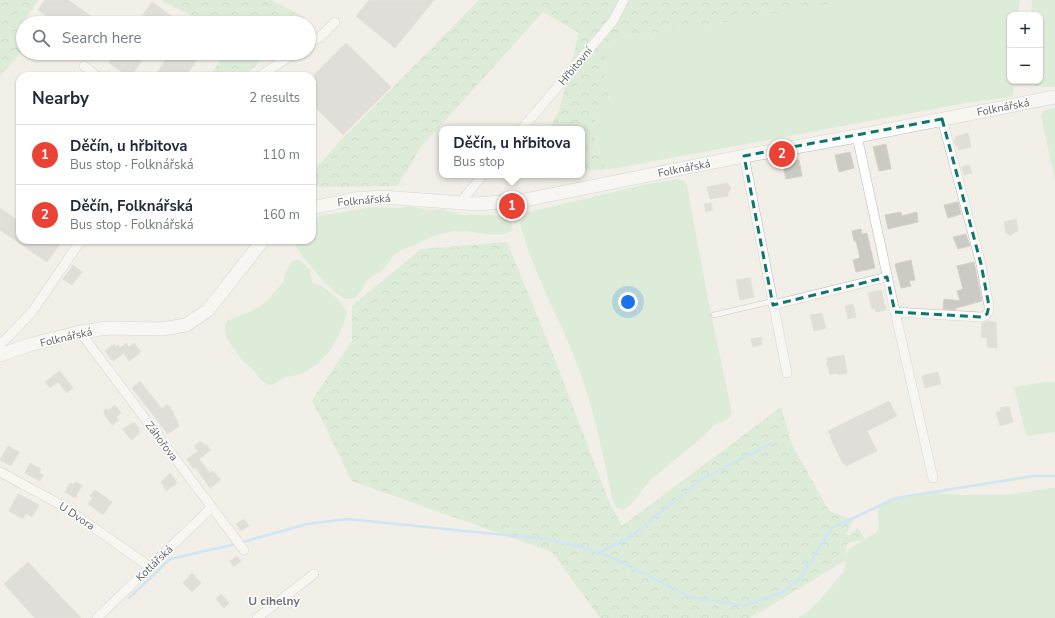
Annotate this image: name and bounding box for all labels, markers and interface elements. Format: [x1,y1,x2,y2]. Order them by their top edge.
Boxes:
map controls [1007,12,1043,84]
button: + [1007,12,1043,48]
search box [16,16,316,60]
icon: search [30,27,52,49]
text: Search here [62,28,142,48]
street label: Hřbitovní [555,43,597,89]
button: − [1007,48,1043,84]
text: Nearby [32,87,89,110]
text: 2 results [249,89,300,107]
street label: Folknářská [976,95,1031,120]
popup [439,126,585,178]
text: Děčín, u hřbitova [453,133,571,153]
text: Děčín, u hřbitova [70,136,187,156]
pin: 2 [769,139,795,169]
text: 1 [41,146,49,164]
text: 110 m [262,146,300,164]
text: Bus stop [453,153,504,171]
text: Bus stop · Folknářská [70,156,194,174]
street label: Folknářská [657,156,712,181]
street label: Folknářská [337,191,391,210]
pin: 1 [499,191,525,221]
text: Děčín, Folknářská [70,196,193,216]
text: 2 [41,206,49,224]
text: 160 m [262,206,300,224]
text: Bus stop · Folknářská [70,216,194,234]
your location [618,292,638,312]
street label: Folknářská [38,324,94,351]
street label: Záhořova [142,418,181,464]
street label: U Dvora [56,499,98,534]
street label: Kotlářská [133,542,176,585]
district label: U cihelny [248,593,300,609]

